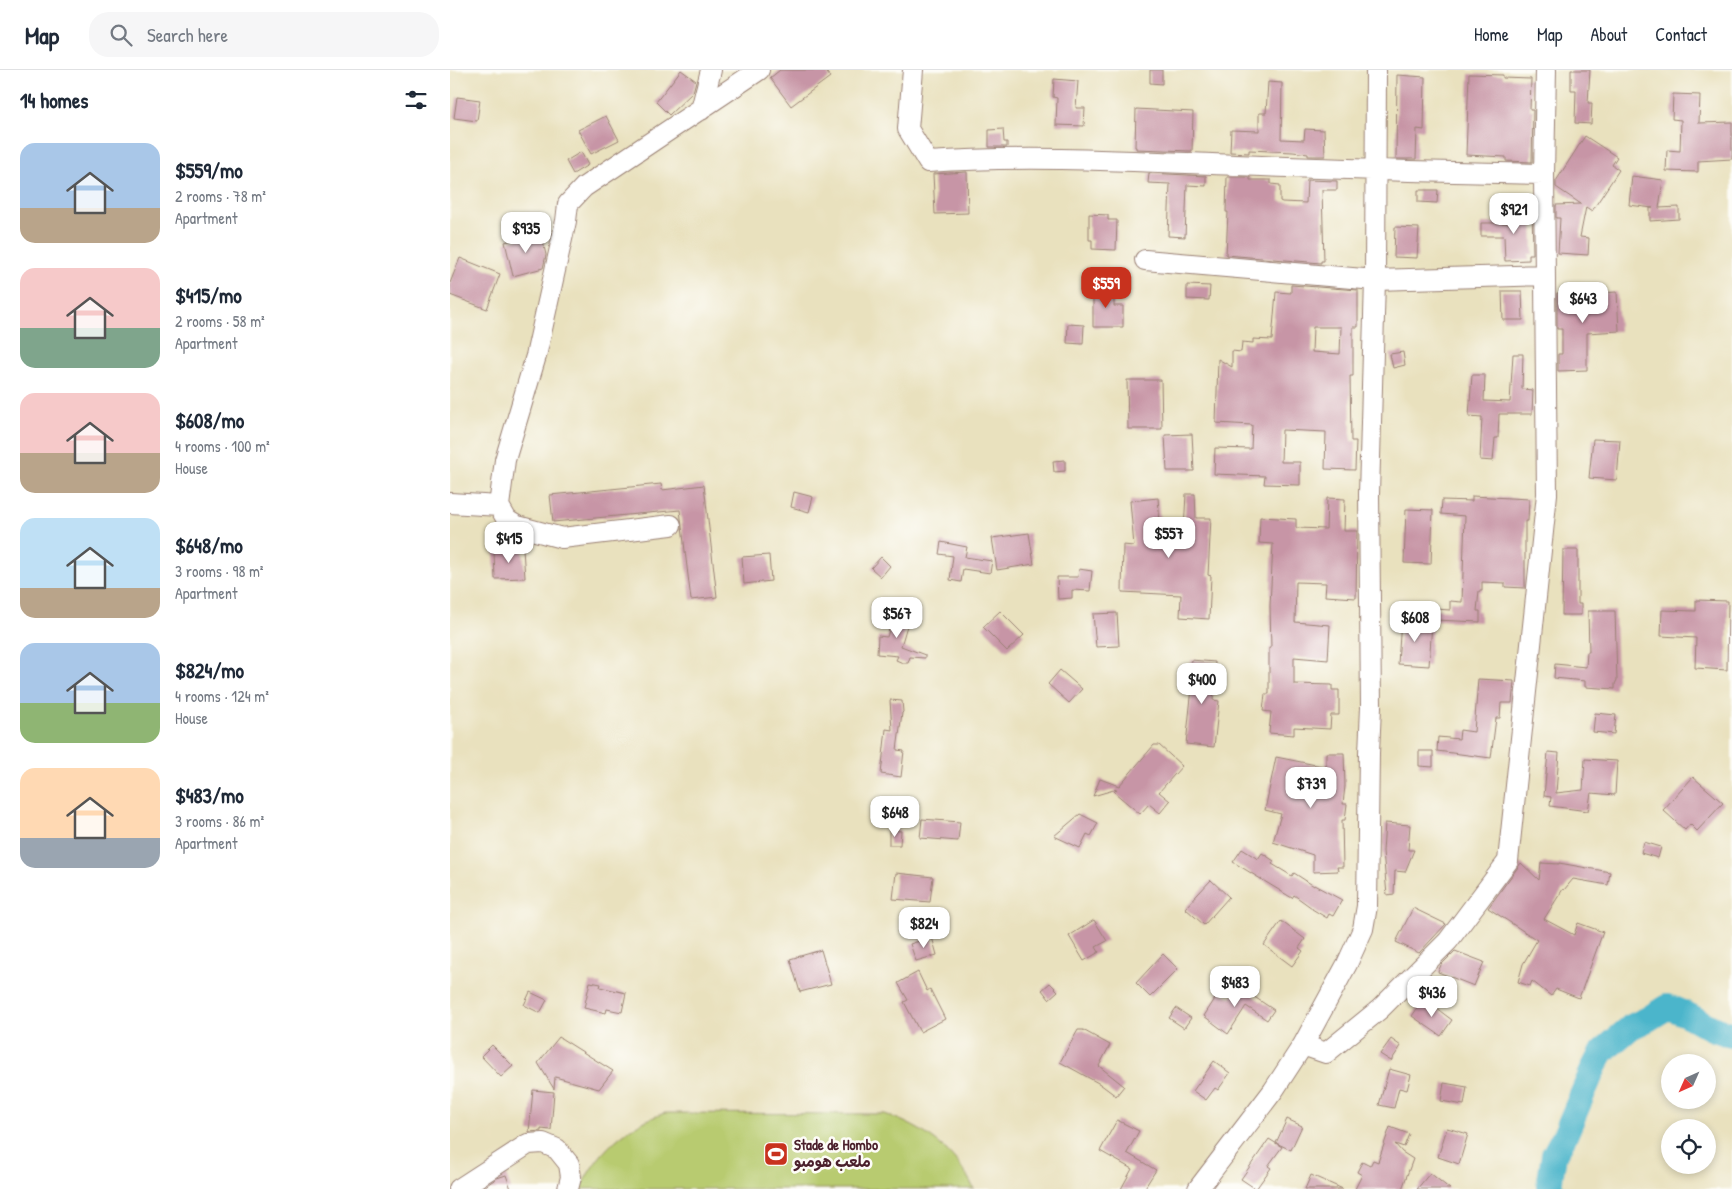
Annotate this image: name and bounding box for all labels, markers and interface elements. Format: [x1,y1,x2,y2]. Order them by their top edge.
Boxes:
search box [89,12,439,57]
text: Map [25,19,59,51]
icon: search [107,21,135,49]
text: Search here [147,22,228,48]
text: Home [1474,22,1509,47]
text: Map [1537,22,1562,47]
text: About [1590,22,1627,47]
text: Contact [1655,22,1707,47]
text: 14 homes [20,86,88,115]
icon: filters [402,86,430,114]
text: $559/mo [175,156,243,185]
icon: home [60,163,120,223]
text: 2 rooms · 78 m² [175,185,266,207]
pin: $921 [1484,192,1544,235]
text: $921 [1500,198,1528,220]
text: Apartment [175,207,238,229]
pin: $935 [496,212,556,254]
text: $935 [512,217,540,239]
pin: $559 [1076,266,1136,309]
text: $559 [1092,272,1120,294]
text: $415/mo [175,281,242,310]
pin: $643 [1553,282,1613,324]
text: $643 [1569,287,1597,309]
icon: home [60,288,120,348]
text: 2 rooms · 58 m² [175,310,265,332]
text: Apartment [175,332,238,354]
text: $608/mo [175,406,244,435]
icon: home [60,413,120,473]
text: 4 rooms · 100 m² [175,435,270,457]
text: House [175,457,208,479]
pin: $557 [1139,516,1199,559]
pin: $415 [479,522,539,564]
text: $557 [1154,522,1184,544]
text: $415 [496,527,522,549]
text: $648/mo [175,531,243,560]
icon: home [60,538,120,598]
text: 3 rooms · 98 m² [175,560,264,582]
text: Apartment [175,582,238,604]
pin: $567 [867,596,927,639]
pin: $608 [1385,600,1445,643]
text: $567 [882,602,912,624]
text: $608 [1401,606,1429,628]
text: $824/mo [175,656,244,685]
pin: $400 [1172,662,1232,705]
icon: home [60,663,120,723]
text: $400 [1188,668,1216,690]
text: 4 rooms · 124 m² [175,685,269,707]
text: House [175,707,208,729]
pin: $739 [1281,766,1341,809]
text: $739 [1296,772,1326,794]
text: $483/mo [175,781,244,810]
icon: home [60,788,120,848]
pin: $648 [865,796,925,838]
text: $648 [881,801,909,823]
text: 3 rooms · 86 m² [175,810,264,832]
text: Apartment [175,832,238,854]
pin: $824 [894,906,954,949]
text: $824 [910,912,938,934]
pin: $483 [1205,966,1265,1008]
text: $483 [1221,971,1249,993]
pin: $436 [1402,976,1462,1018]
text: $436 [1418,981,1446,1003]
north arrow [1661,1054,1716,1109]
map controls [1661,1054,1716,1174]
button: locate [1661,1119,1716,1174]
place label: Stade de Hombo ملعب هومبو [793,1134,878,1172]
sports icon: Stade de Hombo ملعب هومبو [763,1141,789,1167]

